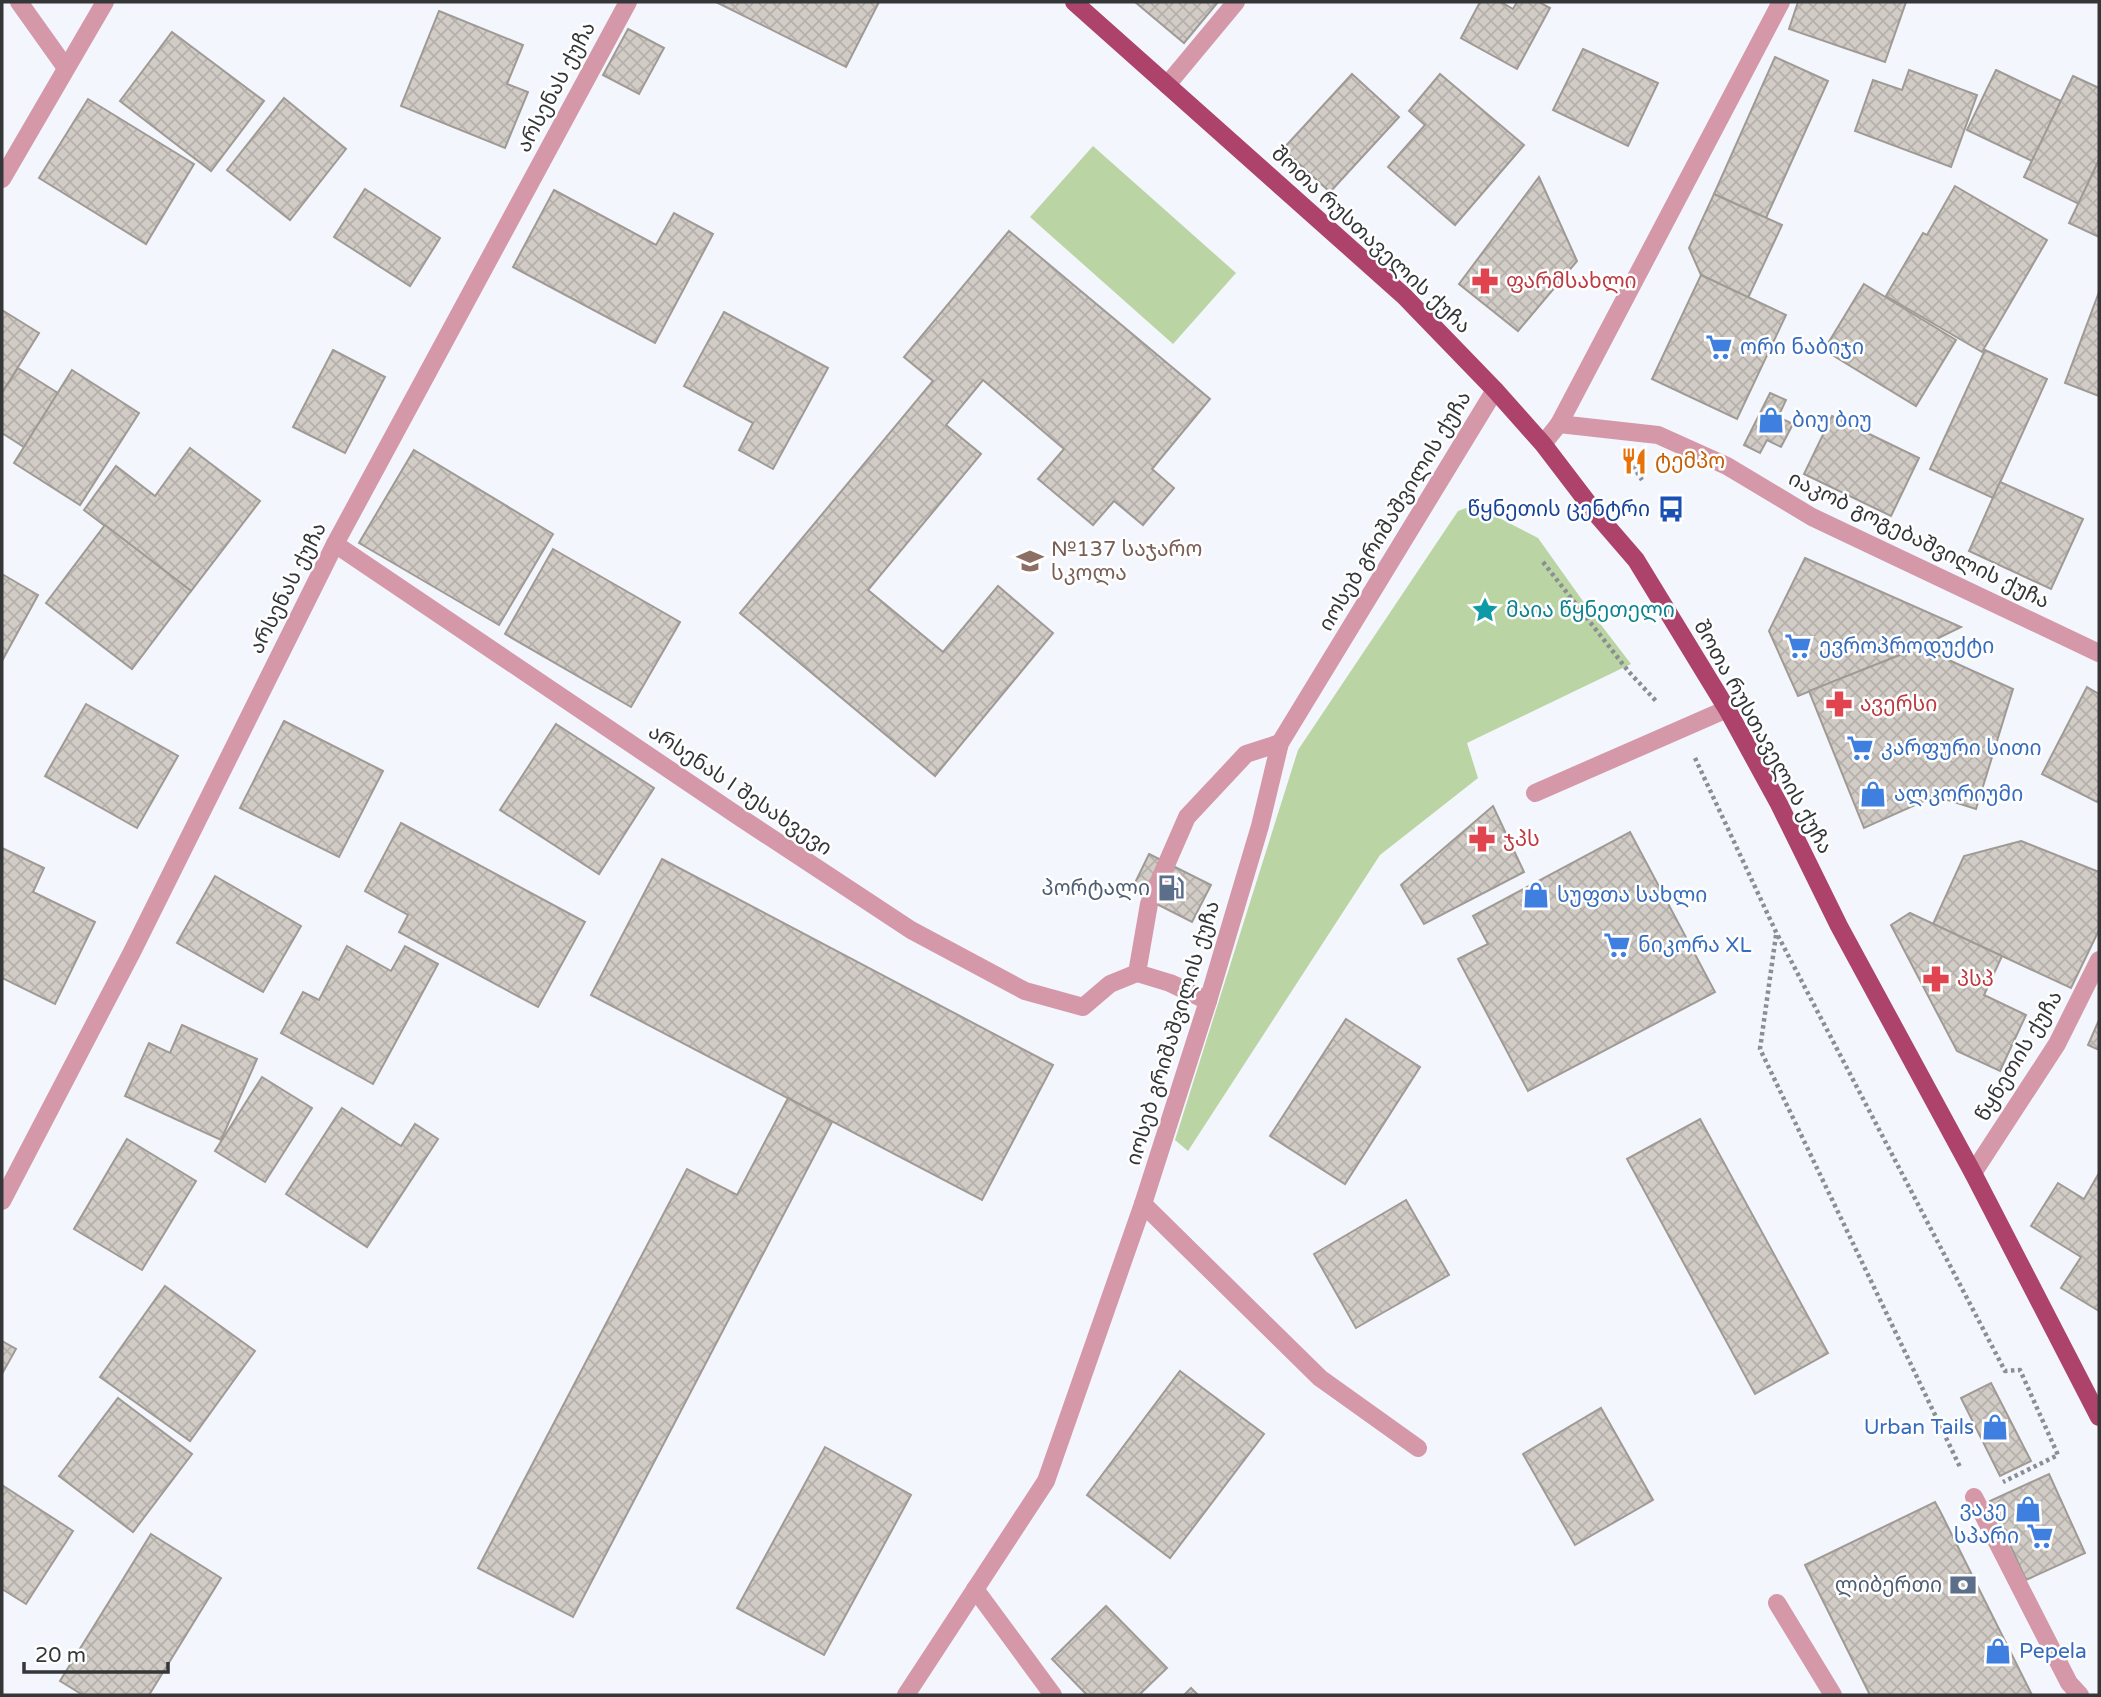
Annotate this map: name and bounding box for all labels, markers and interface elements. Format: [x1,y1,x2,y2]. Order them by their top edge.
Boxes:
street label: არსენას ქუჩა [511,17,601,157]
street label: შოთა რუსთაველის ქუჩა [1266,141,1476,339]
pharmacy icon: ფარმსახლი [1470,266,1500,296]
place label: ფარმსახლი [1506,269,1637,294]
supermarket icon: ორი ნაბიჯი [1704,332,1734,362]
place label: ორი ნაბიჯი [1740,335,1864,360]
street label: იოსებ გრიშაშვილის ქუჩა [1313,387,1477,635]
shop icon: ბიუ ბიუ [1756,405,1786,435]
place label: ბიუ ბიუ [1792,408,1872,433]
restaurant icon: ტემპო [1619,446,1649,476]
place label: ტემპო [1655,449,1725,474]
street label: იაკობ გოგებაშვილის ქუჩა [1784,466,2054,614]
bus stop icon: წყნეთის ცენტრი [1656,494,1686,524]
place label: წყნეთის ცენტრი [1467,497,1650,522]
street label: არსენას ქუჩა [244,518,332,658]
place label: №137 საჯარო სკოლა [1051,537,1202,586]
school or university icon: №137 საჯარო სკოლა [1015,546,1045,576]
place icon: მაია წყნეთელი [1470,595,1500,625]
place label: მაია წყნეთელი [1506,598,1675,623]
street label: შოთა რუსთაველის ქუჩა [1688,616,1838,858]
supermarket icon: ევროპროდუქტი [1783,631,1813,661]
place label: ევროპროდუქტი [1819,634,1994,659]
pharmacy icon: ავერსი [1824,689,1854,719]
place label: ავერსი [1860,692,1937,717]
street label: არსენას I შესახვევი [643,719,837,861]
supermarket icon: კარფური სითი [1845,733,1875,763]
place label: კარფური სითი [1881,736,2042,761]
shop icon: ალკორიუმი [1858,779,1888,809]
place label: ალკორიუმი [1894,782,2023,807]
pharmacy icon: ჯპს [1467,824,1497,854]
place label: ჯპს [1503,827,1540,852]
fuel station icon: პორტალი [1156,873,1186,903]
place label: პორტალი [1042,876,1150,901]
shop icon: სუფთა სახლი [1521,880,1551,910]
place label: სუფთა სახლი [1557,883,1707,908]
street label: იოსებ გრიშაშვილის ქუჩა [1121,898,1225,1168]
supermarket icon: ნიკორა XL [1602,930,1632,960]
place label: ნიკორა XL [1638,933,1752,958]
pharmacy icon: პსპ [1921,964,1951,994]
place label: პსპ [1957,967,1994,992]
street label: წყნეთის ქუჩა [1970,986,2068,1126]
shop icon: Urban Tails [1980,1412,2010,1442]
place label: Urban Tails [1864,1415,1974,1440]
shop icon: ვაკე [2013,1494,2043,1524]
place label: ვაკე [1959,1497,2007,1522]
supermarket icon: სპარი [2025,1521,2055,1551]
place label: სპარი [1954,1524,2019,1549]
bank icon: ლიბერთი [1948,1570,1978,1600]
place label: ლიბერთი [1835,1573,1942,1598]
scale bar [24,1630,168,1674]
shop icon: Pepela [1983,1636,2013,1666]
place label: Pepela [2019,1639,2087,1664]
text: 20 m [35,1643,86,1668]

